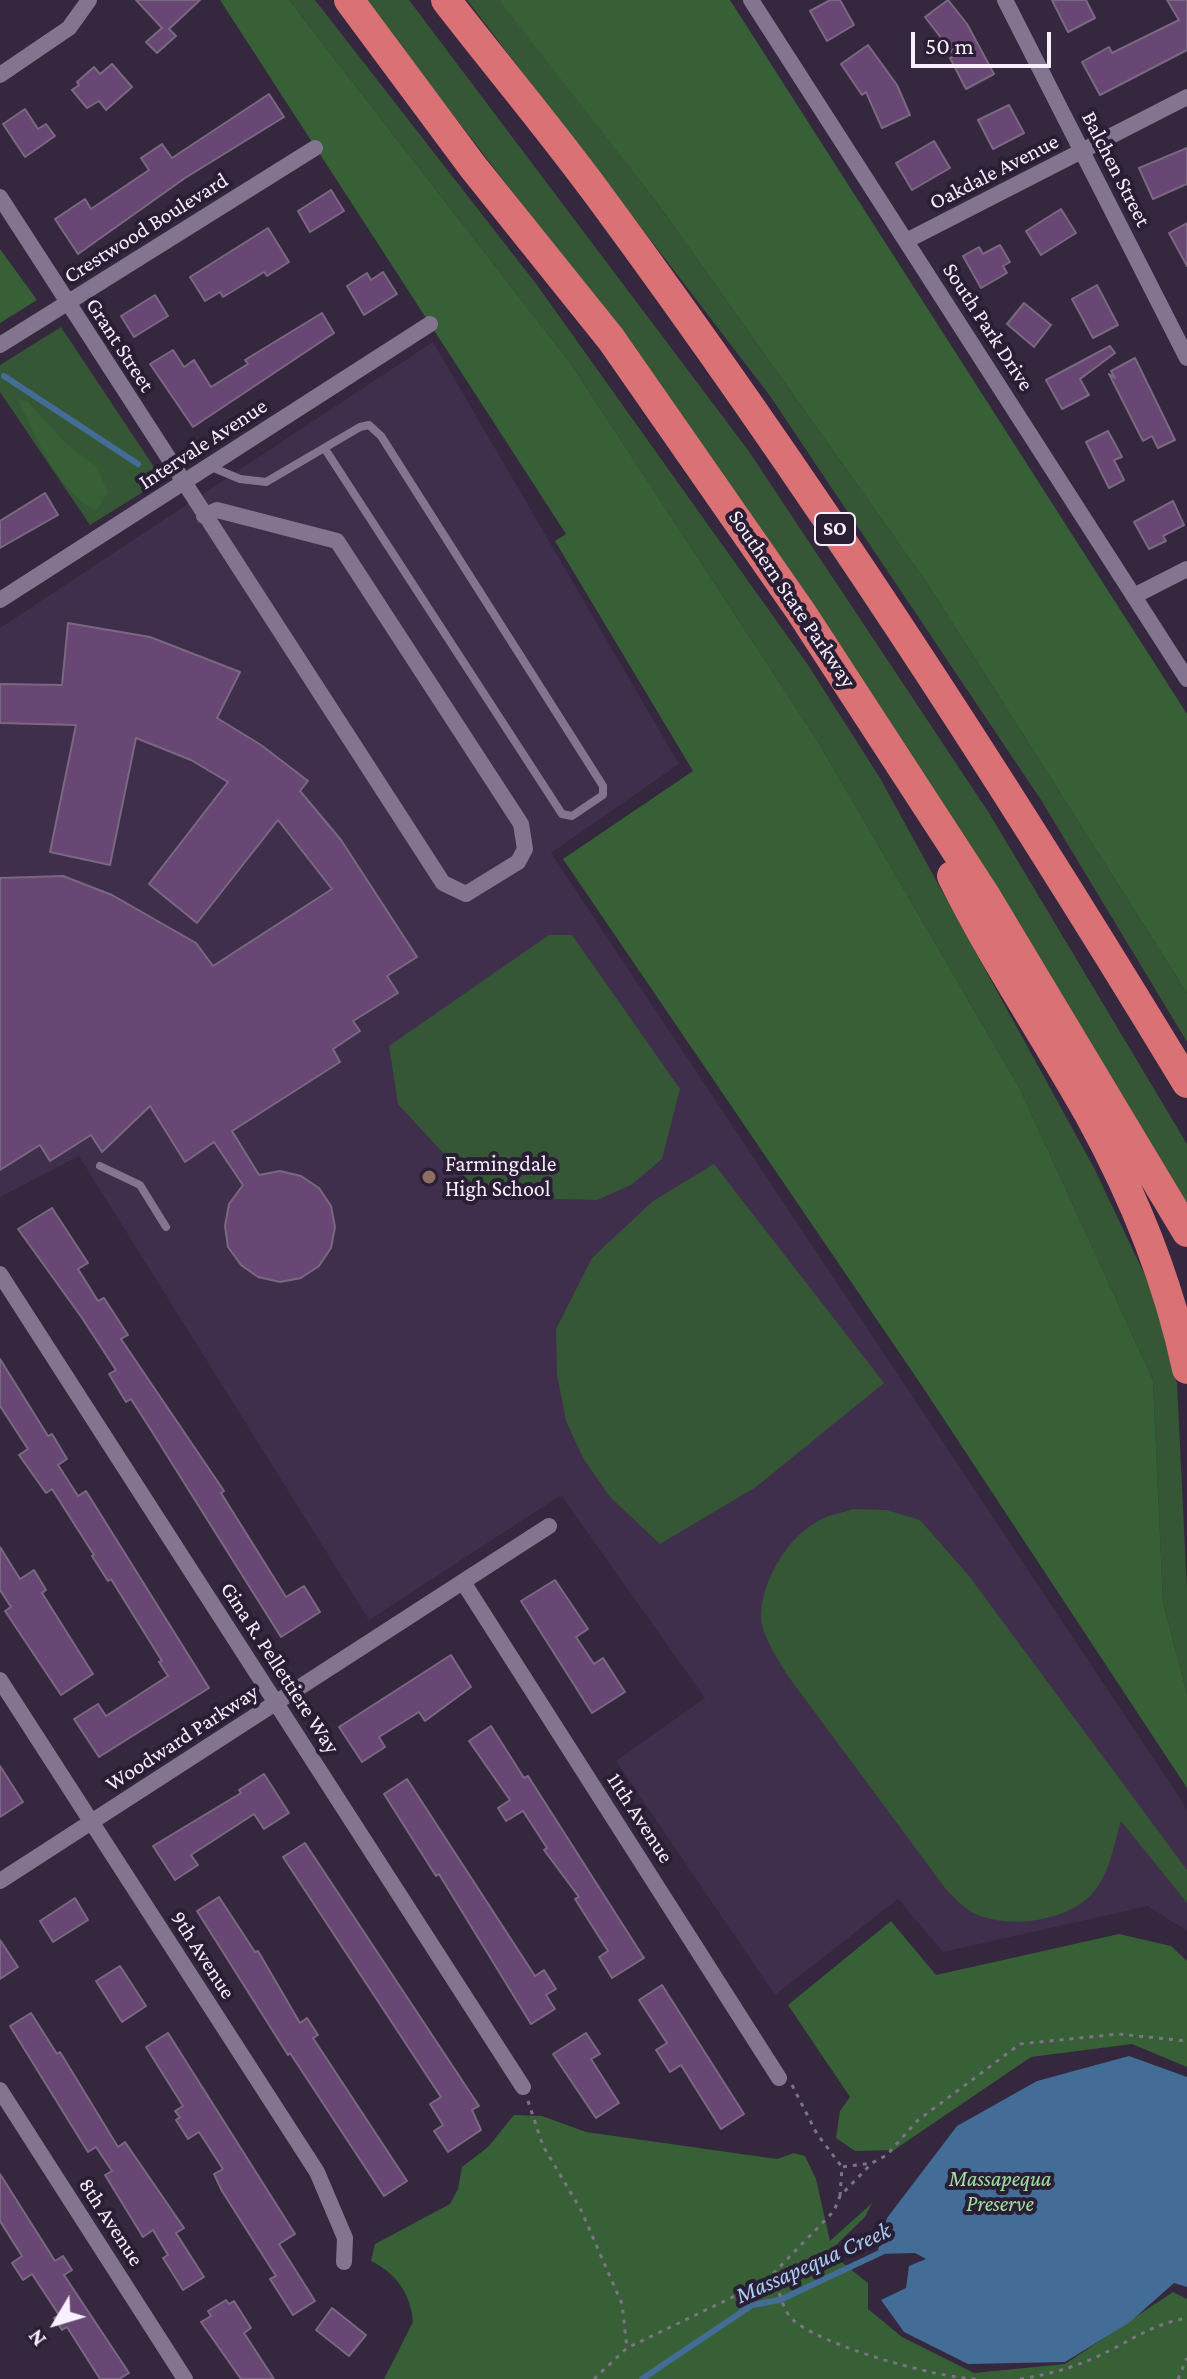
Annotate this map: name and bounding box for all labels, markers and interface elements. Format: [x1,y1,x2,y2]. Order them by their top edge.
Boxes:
scale bar [915,16,1055,66]
text: 50 m [925,32,974,59]
street label: Balchen Street [1076,107,1156,231]
street label: Oakdale Avenue [925,128,1063,216]
street label: Crestwood Boulevard [59,167,233,289]
street label: South Park Drive [937,258,1039,396]
street label: Grant Street [80,293,160,397]
street label: Intervale Avenue [134,393,272,495]
street label: Southern State Parkway [723,505,861,693]
road number: SO [815,513,855,545]
place label: Farmingdale High School [445,1151,556,1202]
marker: Farmingdale High School [420,1168,438,1186]
street label: Gina R. Pellettiere Way [215,1577,345,1759]
street label: Woodward Parkway [101,1679,263,1797]
street label: 11th Avenue [601,1768,679,1868]
street label: 9th Avenue [165,1906,241,2004]
park label: Massapequa Preserve [949,2166,1051,2218]
street label: 8th Avenue [73,2173,149,2271]
water label: Massapequa Creek [731,2216,895,2310]
north arrow [16,2283,96,2363]
text: N [22,2324,51,2352]

